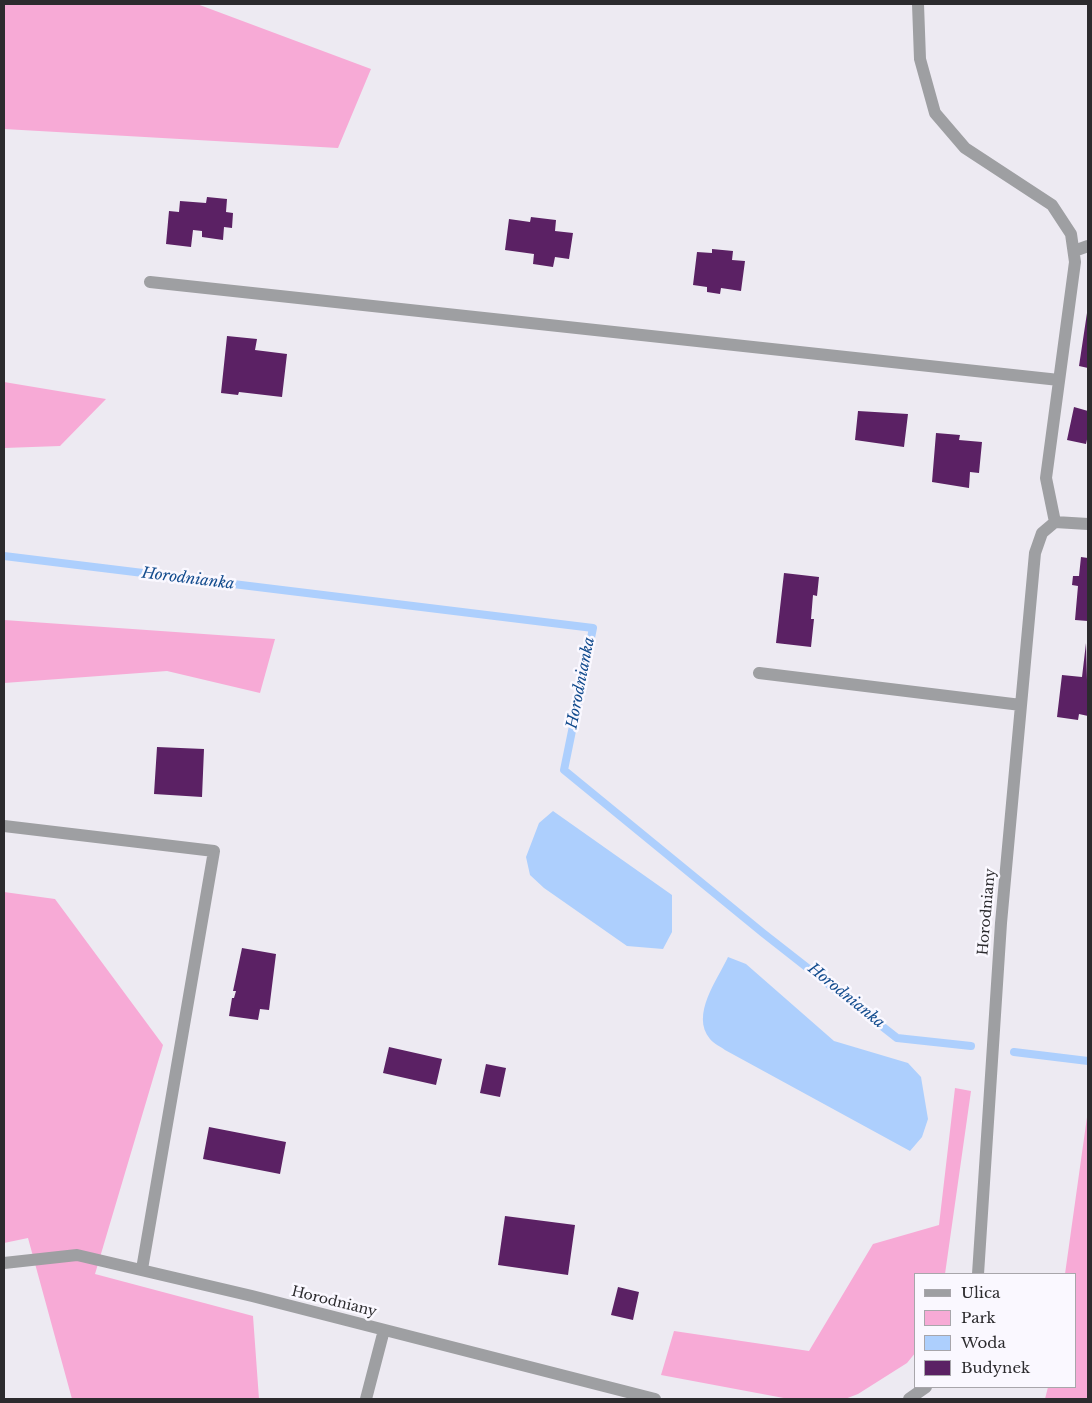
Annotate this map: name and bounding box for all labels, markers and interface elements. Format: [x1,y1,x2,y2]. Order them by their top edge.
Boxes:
water label: Horodnianka [141,564,235,594]
water label: Horodnianka [563,636,599,730]
street label: Horodniany [975,868,999,956]
water label: Horodnianka [804,960,888,1032]
legend [914,1273,1077,1388]
street label: Horodniany [290,1283,378,1321]
text: Ulica [961,1283,1000,1302]
text: Park [961,1308,996,1327]
text: Woda [961,1333,1006,1352]
text: Budynek [961,1358,1030,1377]

